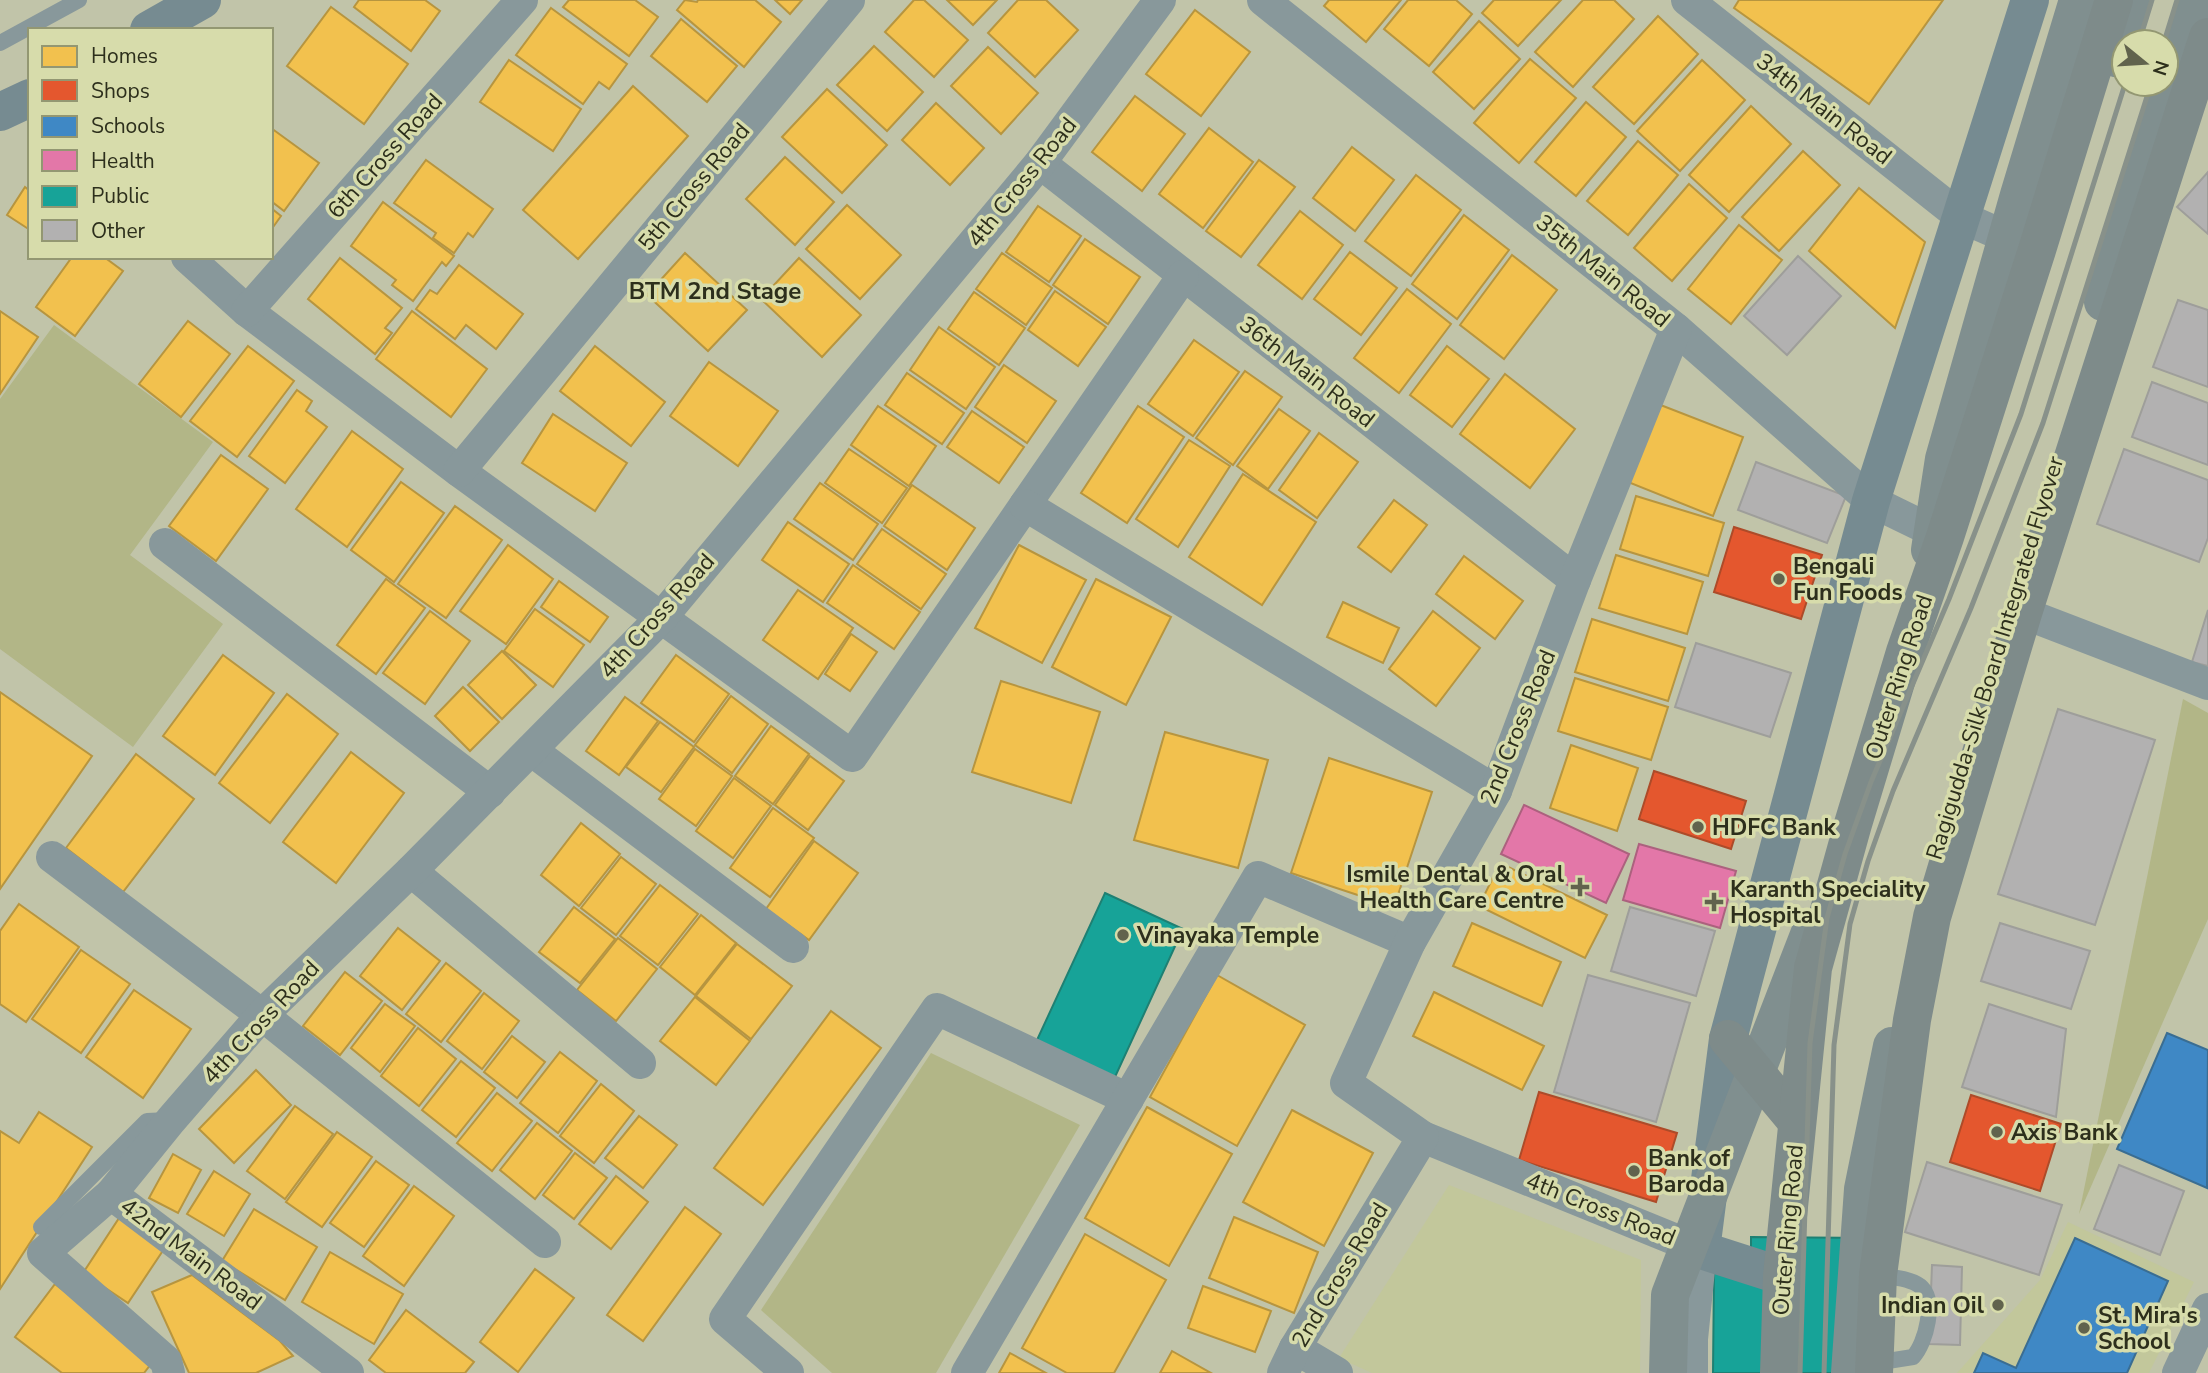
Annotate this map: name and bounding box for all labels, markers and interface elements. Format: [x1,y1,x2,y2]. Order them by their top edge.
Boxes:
legend [28,28,273,259]
north arrow [2110,28,2180,98]
text: Homes [91,42,158,70]
street label: 34th Main Road [1750,46,1898,172]
text: N [2146,57,2175,79]
text: Shops [91,77,150,105]
street label: 6th Cross Road [320,87,450,225]
street label: 4th Cross Road [960,111,1084,253]
text: Schools [91,112,165,140]
street label: 5th Cross Road [631,116,757,258]
text: Health [91,147,155,175]
text: Public [91,182,149,210]
street label: 35th Main Road [1529,207,1677,335]
text: Other [91,217,146,245]
district label: BTM 2nd Stage [629,275,801,307]
street label: 36th Main Road [1233,309,1381,435]
street label: Ragigudda-Silk Board Integrated Flyover [1919,452,2072,864]
street label: 4th Cross Road [592,547,722,685]
place label: Bengali Fun Foods [1793,551,1903,608]
marker: Bengali Fun Foods [1771,571,1787,587]
street label: Outer Ring Road [1858,591,1940,763]
street label: 2nd Cross Road [1473,645,1563,809]
place label: HDFC Bank [1712,812,1837,843]
marker: HDFC Bank [1690,819,1706,835]
place label: Ismile Dental & Oral Health Care Centre [1346,859,1565,916]
place label: Karanth Speciality Hospital [1730,874,1927,931]
marker: Ismile Dental & Oral Health Care Centre [1570,877,1590,897]
marker: Karanth Speciality Hospital [1704,892,1724,912]
place label: Vinayaka Temple [1136,920,1319,951]
marker: Vinayaka Temple [1115,927,1131,943]
street label: 4th Cross Road [196,953,326,1091]
place label: Axis Bank [2011,1117,2118,1148]
marker: Axis Bank [1989,1124,2005,1140]
place label: Bank of Baroda [1648,1143,1731,1200]
street label: Outer Ring Road [1765,1143,1811,1317]
marker: Bank of Baroda [1626,1163,1642,1179]
street label: 4th Cross Road [1522,1165,1680,1253]
street label: 42nd Main Road [114,1191,268,1317]
street label: 2nd Cross Road [1284,1197,1396,1353]
place label: Indian Oil [1881,1290,1985,1321]
marker: Indian Oil [1990,1297,2006,1313]
place label: St. Mira's School [2098,1300,2198,1357]
marker: St. Mira's School [2076,1320,2092,1336]

